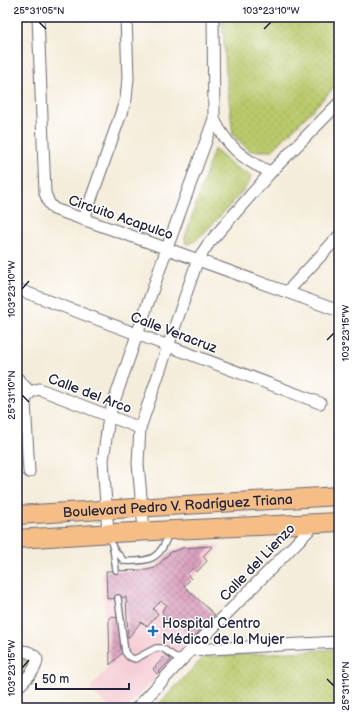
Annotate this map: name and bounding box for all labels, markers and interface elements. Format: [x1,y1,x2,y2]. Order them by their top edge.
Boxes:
text: 25°31'05"N [13,5,65,17]
text: 103°23'10"W [243,5,300,17]
street label: Circuito Acapulco [66,192,176,243]
text: 103°23'10"W [6,261,18,318]
text: 103°23'15"W [340,305,352,361]
street label: Calle Veracruz [128,308,220,357]
text: 25°31'10"N [6,370,18,420]
street label: Calle del Arco [46,370,134,417]
street label: Boulevard Pedro V. Rodríguez Triana [62,491,293,521]
street label: Calle del Lienzo [216,520,299,605]
place label: Hospital Centro Médico de la Mujer [162,615,285,648]
marker: Hospital Centro Médico de la Mujer [147,625,159,637]
text: 103°23'15"W [6,640,18,696]
text: 25°31'10"N [340,661,352,711]
scale bar [36,665,129,691]
text: 50 m [42,672,69,687]

